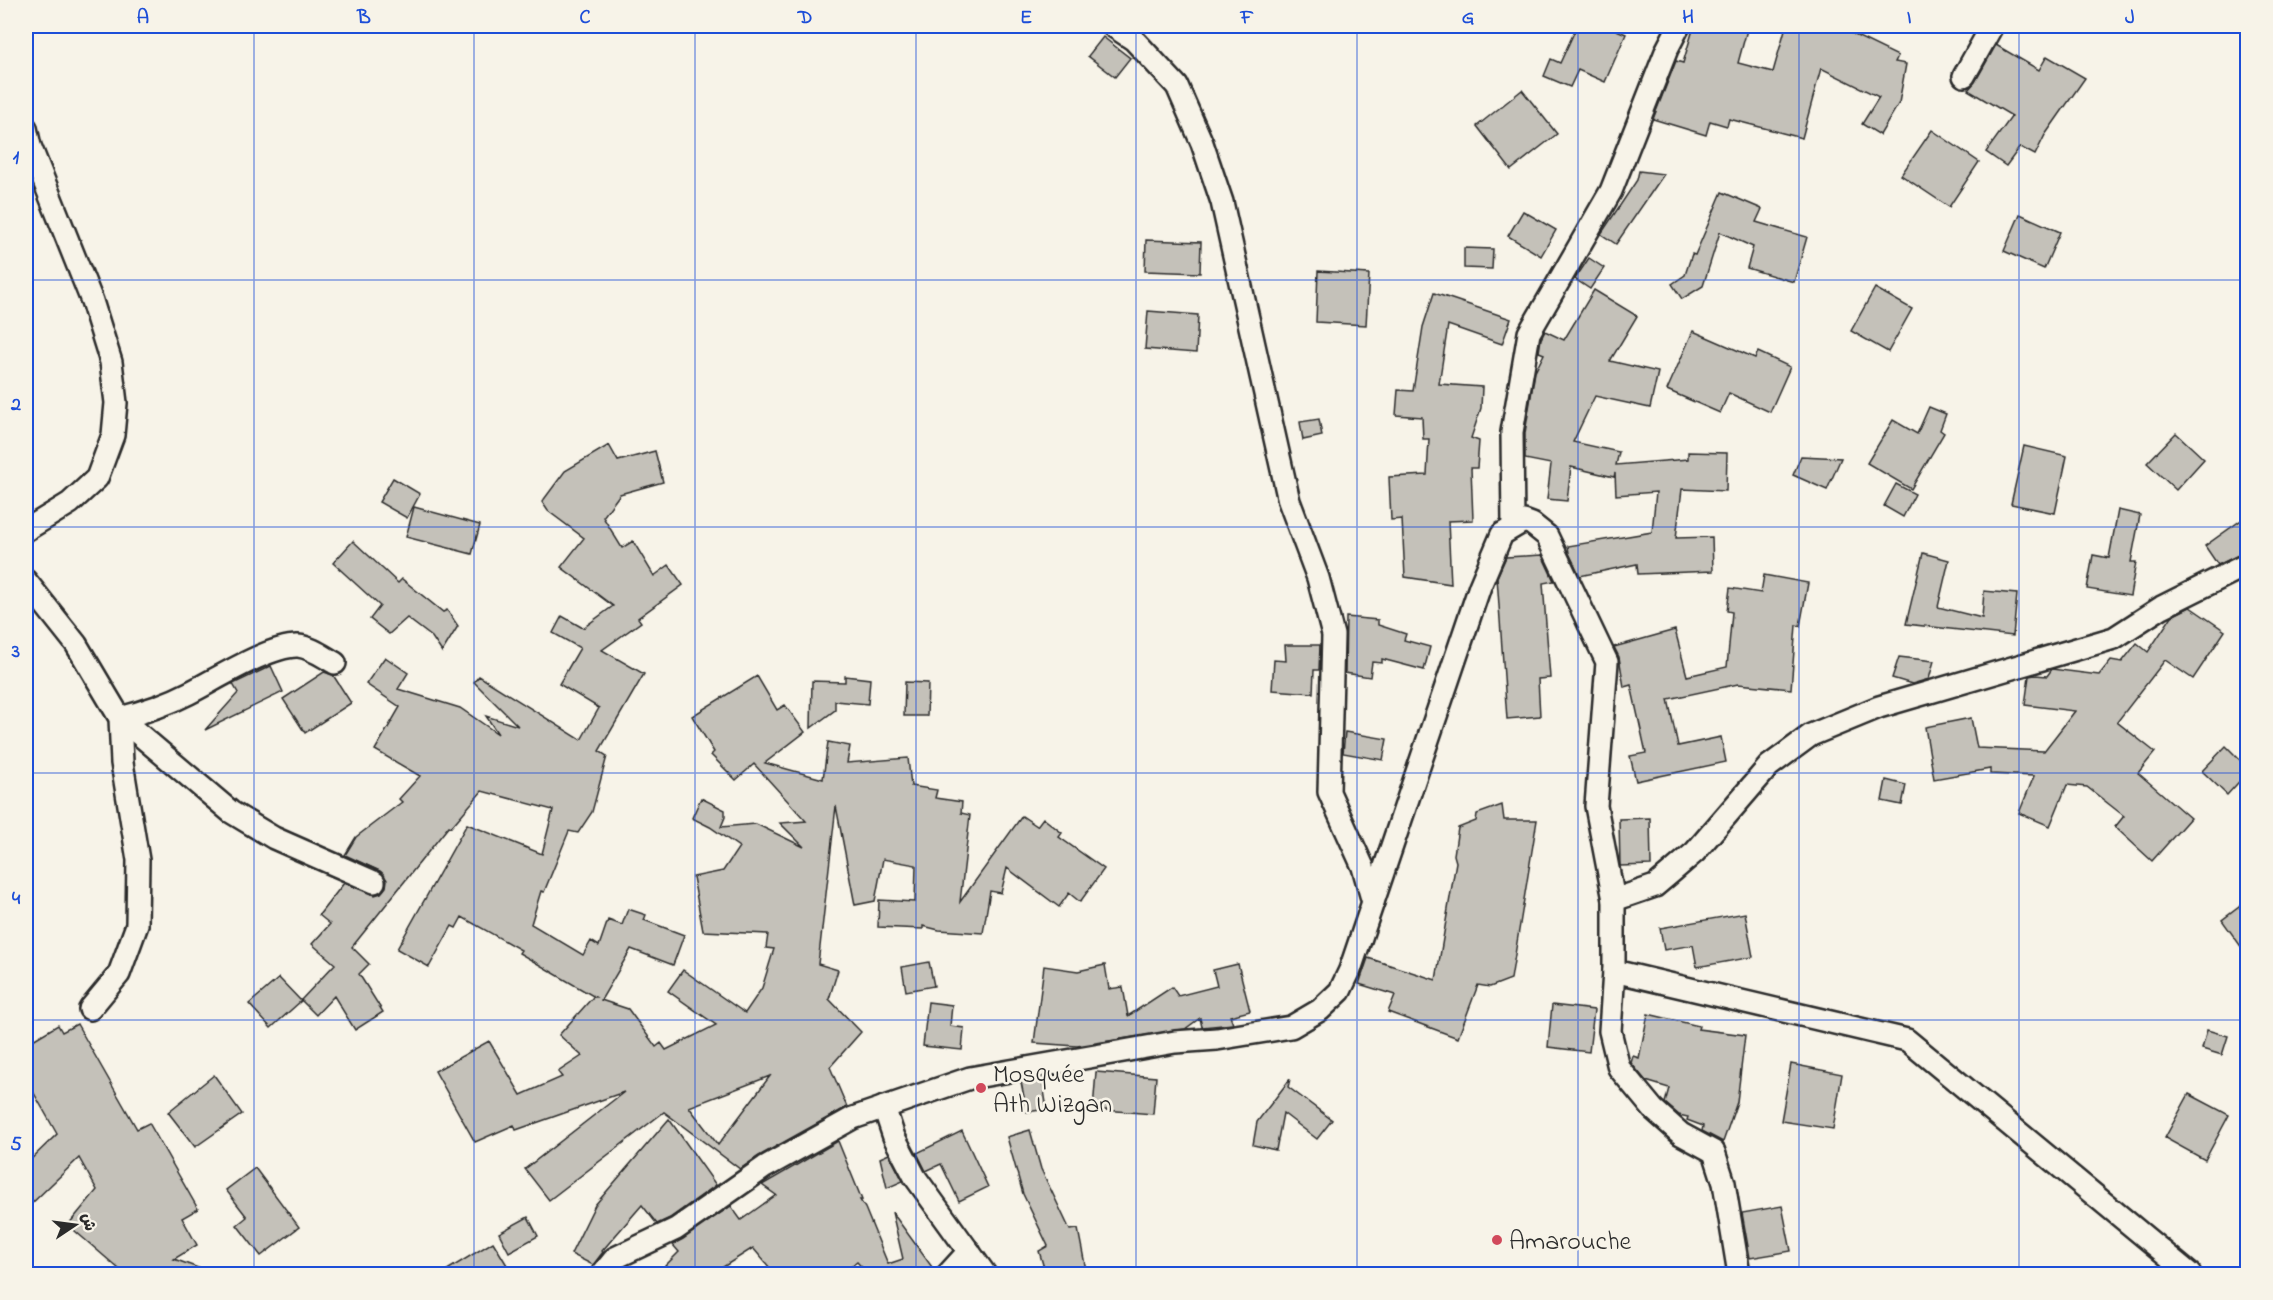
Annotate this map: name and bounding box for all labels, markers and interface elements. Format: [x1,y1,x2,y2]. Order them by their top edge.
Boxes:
text: A [137,4,149,33]
text: B [356,4,371,33]
text: C [580,4,591,33]
text: D [797,4,812,33]
text: E [1020,4,1032,33]
text: F [1240,4,1254,33]
text: G [1462,4,1475,33]
text: H [1682,4,1694,33]
text: I [1907,4,1912,33]
text: J [2125,4,2135,33]
text: 1 [13,144,20,173]
text: 2 [10,391,21,420]
text: 3 [11,638,20,667]
text: 4 [12,885,21,914]
place label: Mosquée Ath Wizgan [993,1057,1112,1125]
marker: Mosquée Ath Wizgan [974,1081,988,1095]
text: 5 [10,1131,22,1160]
north arrow [45,1195,105,1255]
text: ش [74,1211,101,1233]
place label: Amarouche [1509,1224,1632,1262]
marker: Amarouche [1490,1233,1504,1247]

